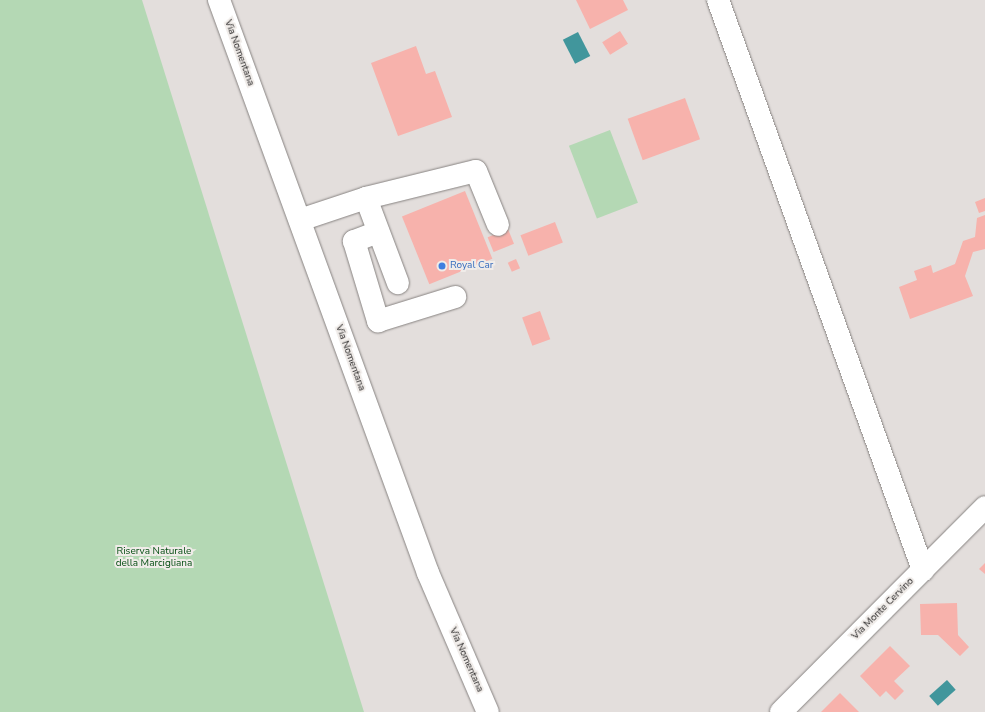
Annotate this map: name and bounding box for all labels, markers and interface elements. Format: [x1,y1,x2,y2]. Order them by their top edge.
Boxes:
street label: Via Nomentana [221,18,257,88]
place label: Royal Car [450,260,493,272]
marker: Royal Car [437,261,447,271]
street label: Via Nomentana [332,323,368,393]
park label: Riserva Naturale della Marcigliana [116,545,192,568]
street label: Via Monte Cervino [850,576,916,642]
street label: Via Nomentana [446,626,486,694]

